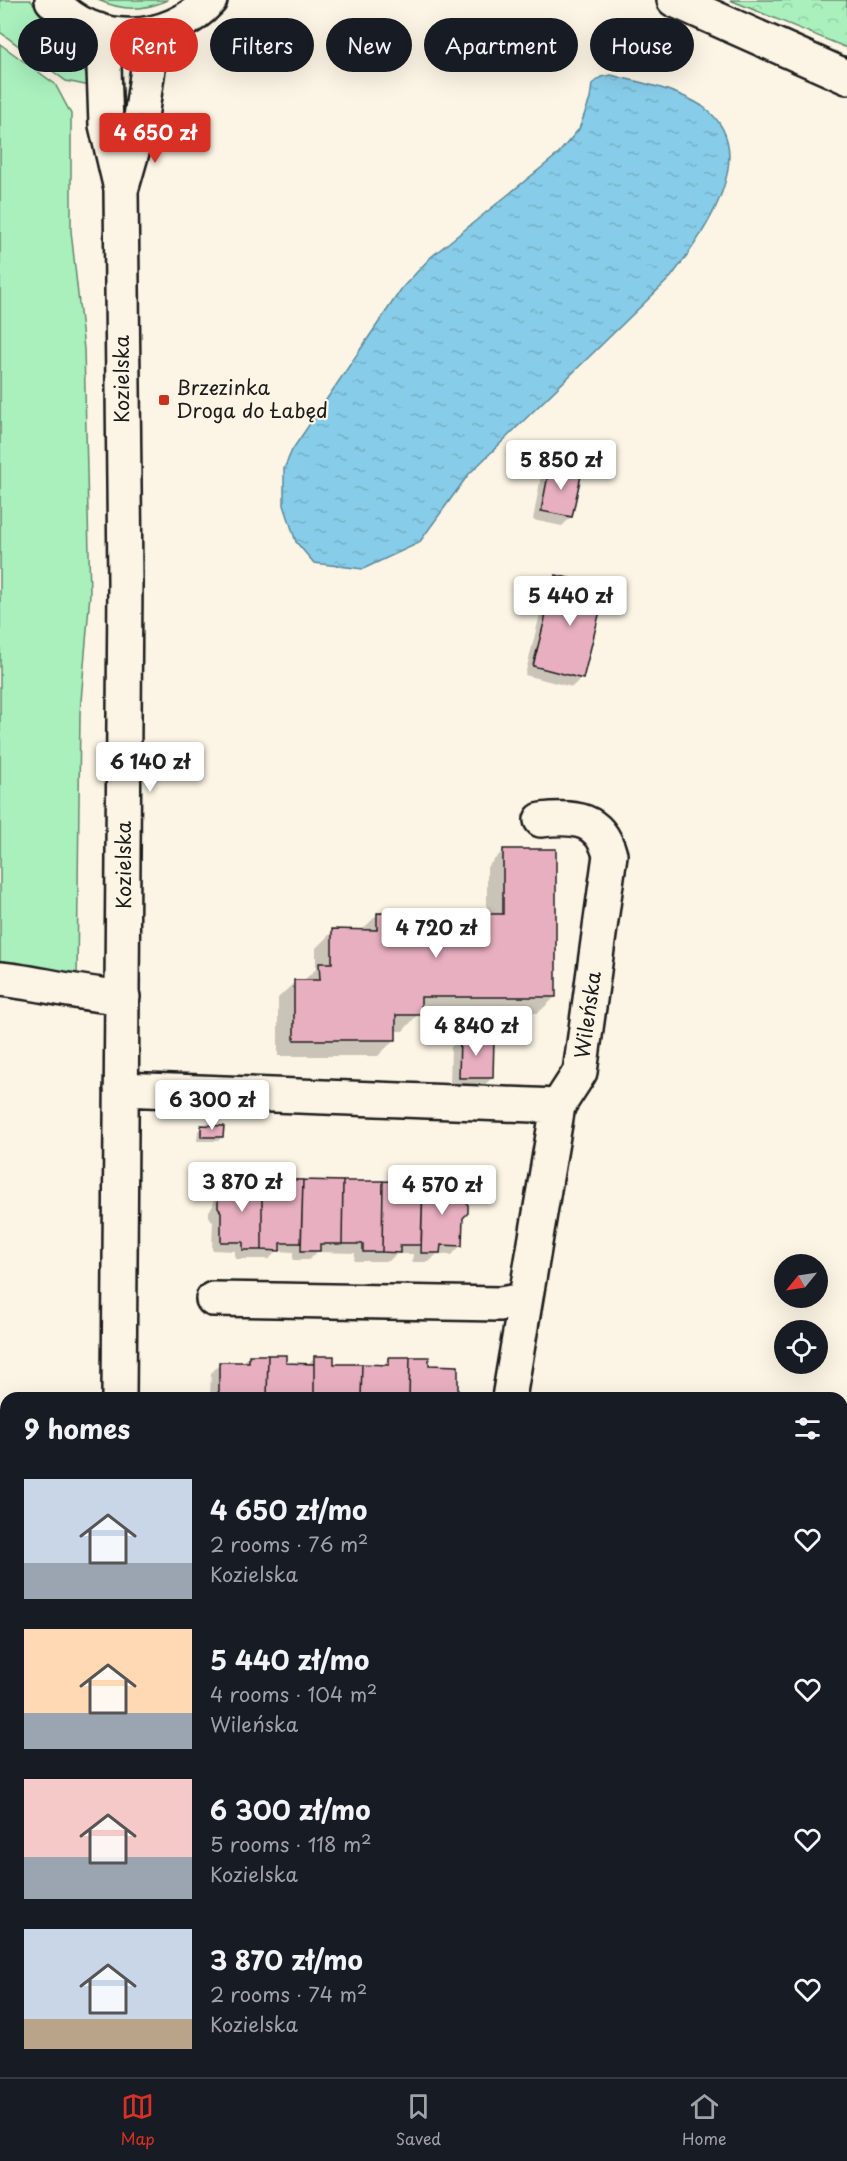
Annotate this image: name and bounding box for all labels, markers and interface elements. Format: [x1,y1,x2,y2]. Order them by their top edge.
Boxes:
chip: Buy [18,18,98,72]
chip: Rent [110,18,198,72]
chip: Filters [210,18,314,72]
chip: New [326,18,412,72]
chip: Apartment [424,18,578,72]
chip: House [590,18,694,72]
pin: 4 650 zł [93,113,217,164]
text: 4 650 zł [113,117,197,147]
street label: Kozielska [106,334,136,423]
place label: Brzezinka Droga do Łabęd [176,372,328,425]
marker: Brzezinka Droga do Łabęd [157,393,171,407]
pin: 5 850 zł [499,440,623,491]
text: 5 850 zł [520,444,602,474]
pin: 5 440 zł [508,576,632,627]
text: 5 440 zł [528,580,612,610]
pin: 6 140 zł [88,742,212,793]
text: 6 140 zł [110,746,190,776]
street label: Kozielska [108,820,138,909]
pin: 4 720 zł [374,908,498,959]
text: 4 720 zł [396,912,477,942]
street label: Wileńska [566,969,608,1061]
pin: 4 840 zł [414,1006,538,1057]
text: 4 840 zł [434,1010,518,1040]
pin: 6 300 zł [150,1080,274,1131]
text: 6 300 zł [169,1084,255,1114]
pin: 3 870 zł [180,1162,304,1213]
pin: 4 570 zł [380,1165,504,1216]
text: 3 870 zł [202,1166,282,1196]
text: 4 570 zł [402,1169,482,1199]
north arrow [774,1254,828,1308]
map controls [774,1254,828,1374]
button: locate [774,1320,828,1374]
text: 9 homes [24,1409,130,1448]
icon: filters [791,1412,824,1445]
text: 4 650 zł/mo [210,1490,367,1529]
icon: home [72,1503,144,1575]
icon: heart [791,1523,824,1556]
text: 2 rooms · 76 m² [210,1529,368,1559]
text: Kozielska [210,1559,298,1589]
text: 5 440 zł/mo [210,1640,369,1679]
icon: home [72,1653,144,1725]
icon: heart [791,1673,824,1706]
text: 4 rooms · 104 m² [210,1679,377,1709]
text: Wileńska [210,1709,298,1739]
text: 6 300 zł/mo [210,1790,370,1829]
icon: home [72,1803,144,1875]
icon: heart [791,1823,824,1856]
text: 5 rooms · 118 m² [210,1829,372,1859]
text: Kozielska [210,1859,298,1889]
text: 3 870 zł/mo [210,1940,363,1979]
icon: home [72,1953,144,2025]
icon: heart [791,1973,824,2006]
text: 2 rooms · 74 m² [210,1979,367,2009]
text: Kozielska [210,2009,298,2039]
tab: Map [120,2090,155,2150]
tab: Saved [396,2090,441,2150]
tab: Home [682,2090,727,2150]

